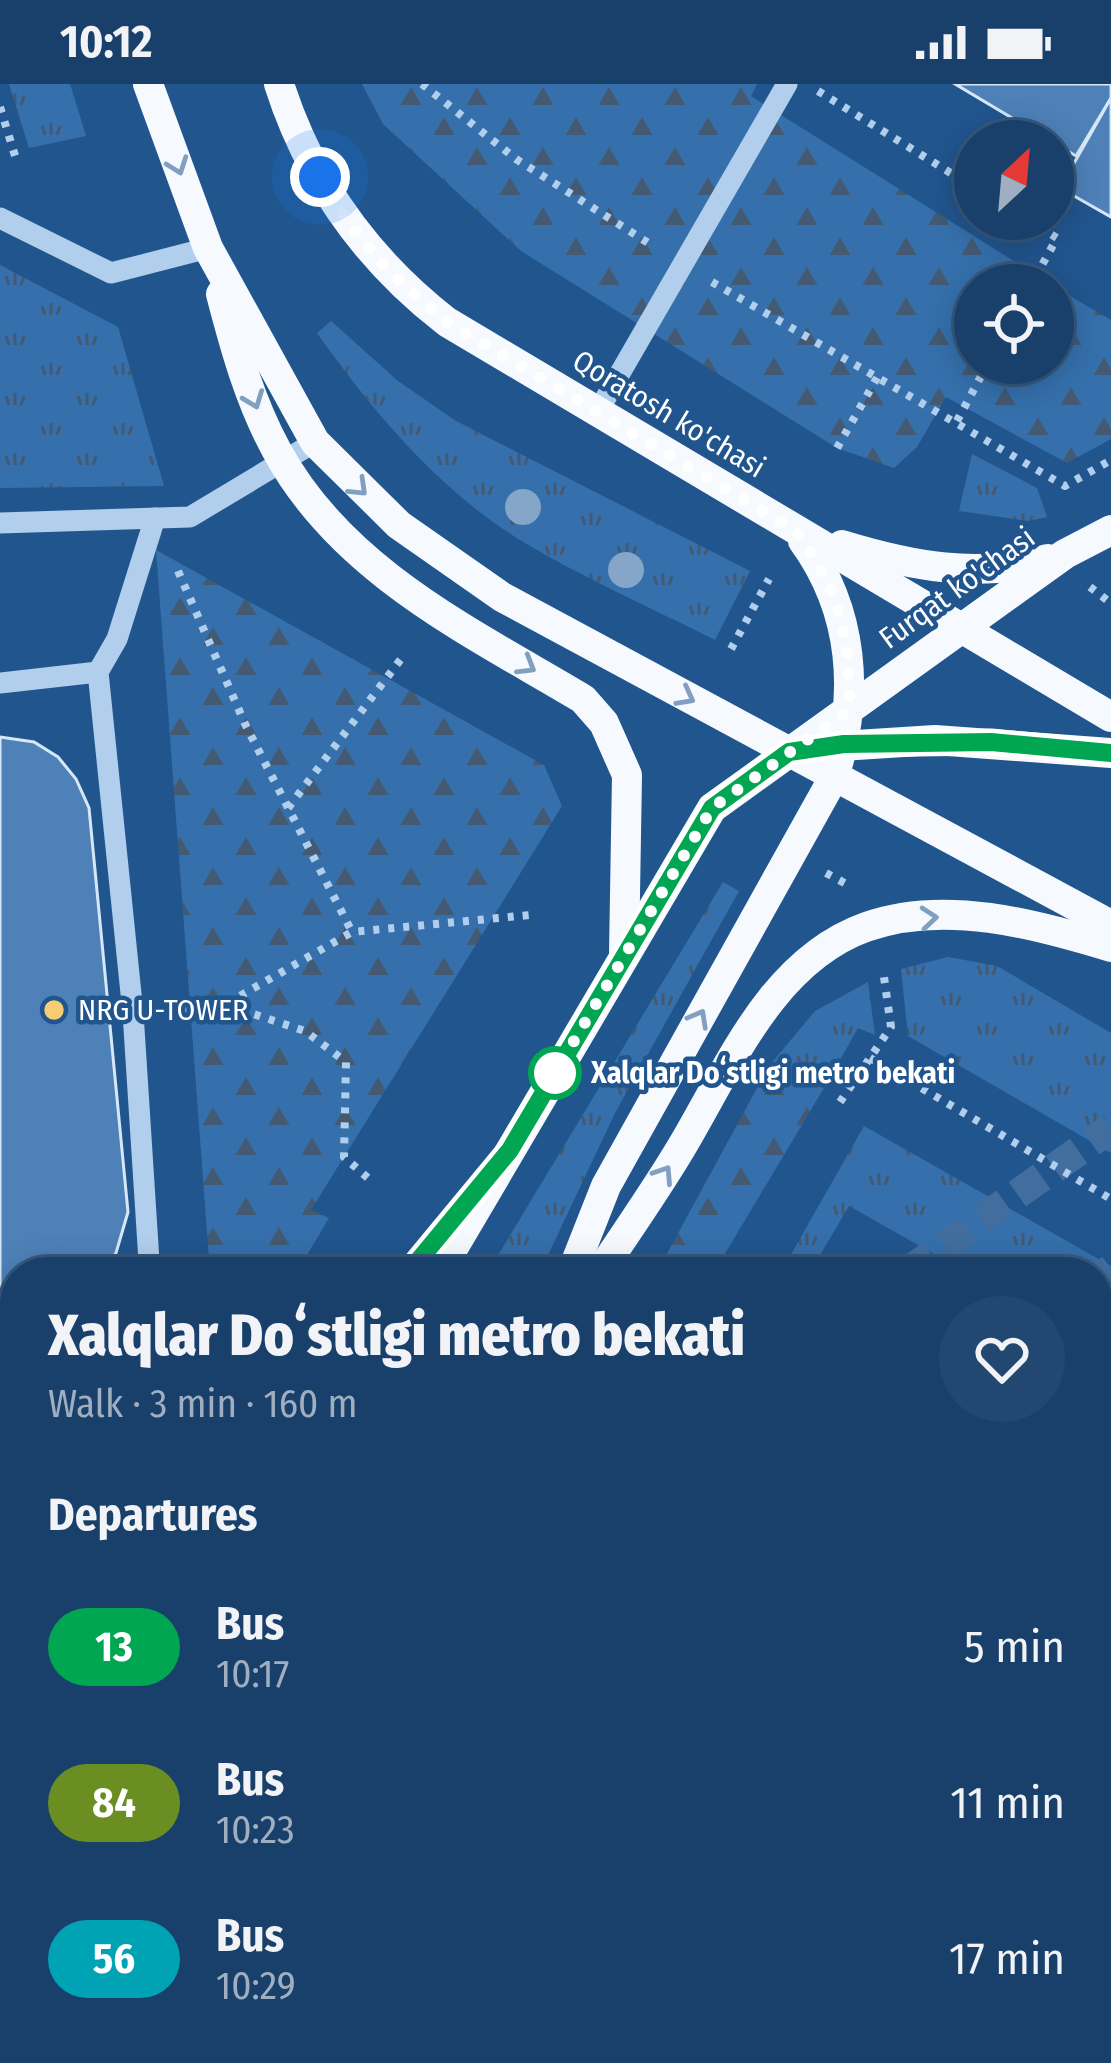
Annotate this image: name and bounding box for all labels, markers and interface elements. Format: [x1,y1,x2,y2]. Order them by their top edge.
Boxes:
text: 10:12 [60,15,152,69]
north arrow [954,120,1074,240]
map controls [954,120,1074,384]
your location [290,147,350,207]
one-way arrow [164,154,188,175]
button: locate [954,264,1074,384]
street label: Qoratosh ko'chasi [566,342,772,486]
one-way arrow [240,389,265,410]
one-way arrow [345,474,366,496]
street label: Furqat ko'chasi [872,520,1042,656]
one-way arrow [514,652,536,674]
one-way arrow [673,683,694,706]
one-way arrow [920,905,939,931]
place label: NRG U-TOWER [78,992,248,1028]
marker: NRG U-TOWER [41,997,67,1023]
one-way arrow [685,1009,708,1030]
marker: Xalqlar Doʻstligi metro bekati [530,1048,580,1098]
place label: Xalqlar Doʻstligi metro bekati [590,1055,955,1091]
one-way arrow [650,1165,673,1187]
button: heart [939,1296,1065,1422]
text: Xalqlar Doʻstligi metro bekati [48,1302,745,1370]
text: Walk · 3 min · 160 m [48,1381,358,1427]
text: Departures [48,1488,257,1542]
text: Bus [216,1597,284,1651]
text: 5 min [964,1620,1065,1674]
text: 13 [95,1622,133,1672]
text: 10:17 [216,1651,289,1697]
text: Bus [216,1753,284,1807]
text: 11 min [950,1776,1065,1830]
text: 84 [92,1778,136,1828]
text: 10:23 [216,1807,295,1853]
text: Bus [216,1909,284,1963]
text: 17 min [949,1932,1065,1986]
text: 56 [93,1934,135,1984]
text: 10:29 [216,1963,296,2009]

